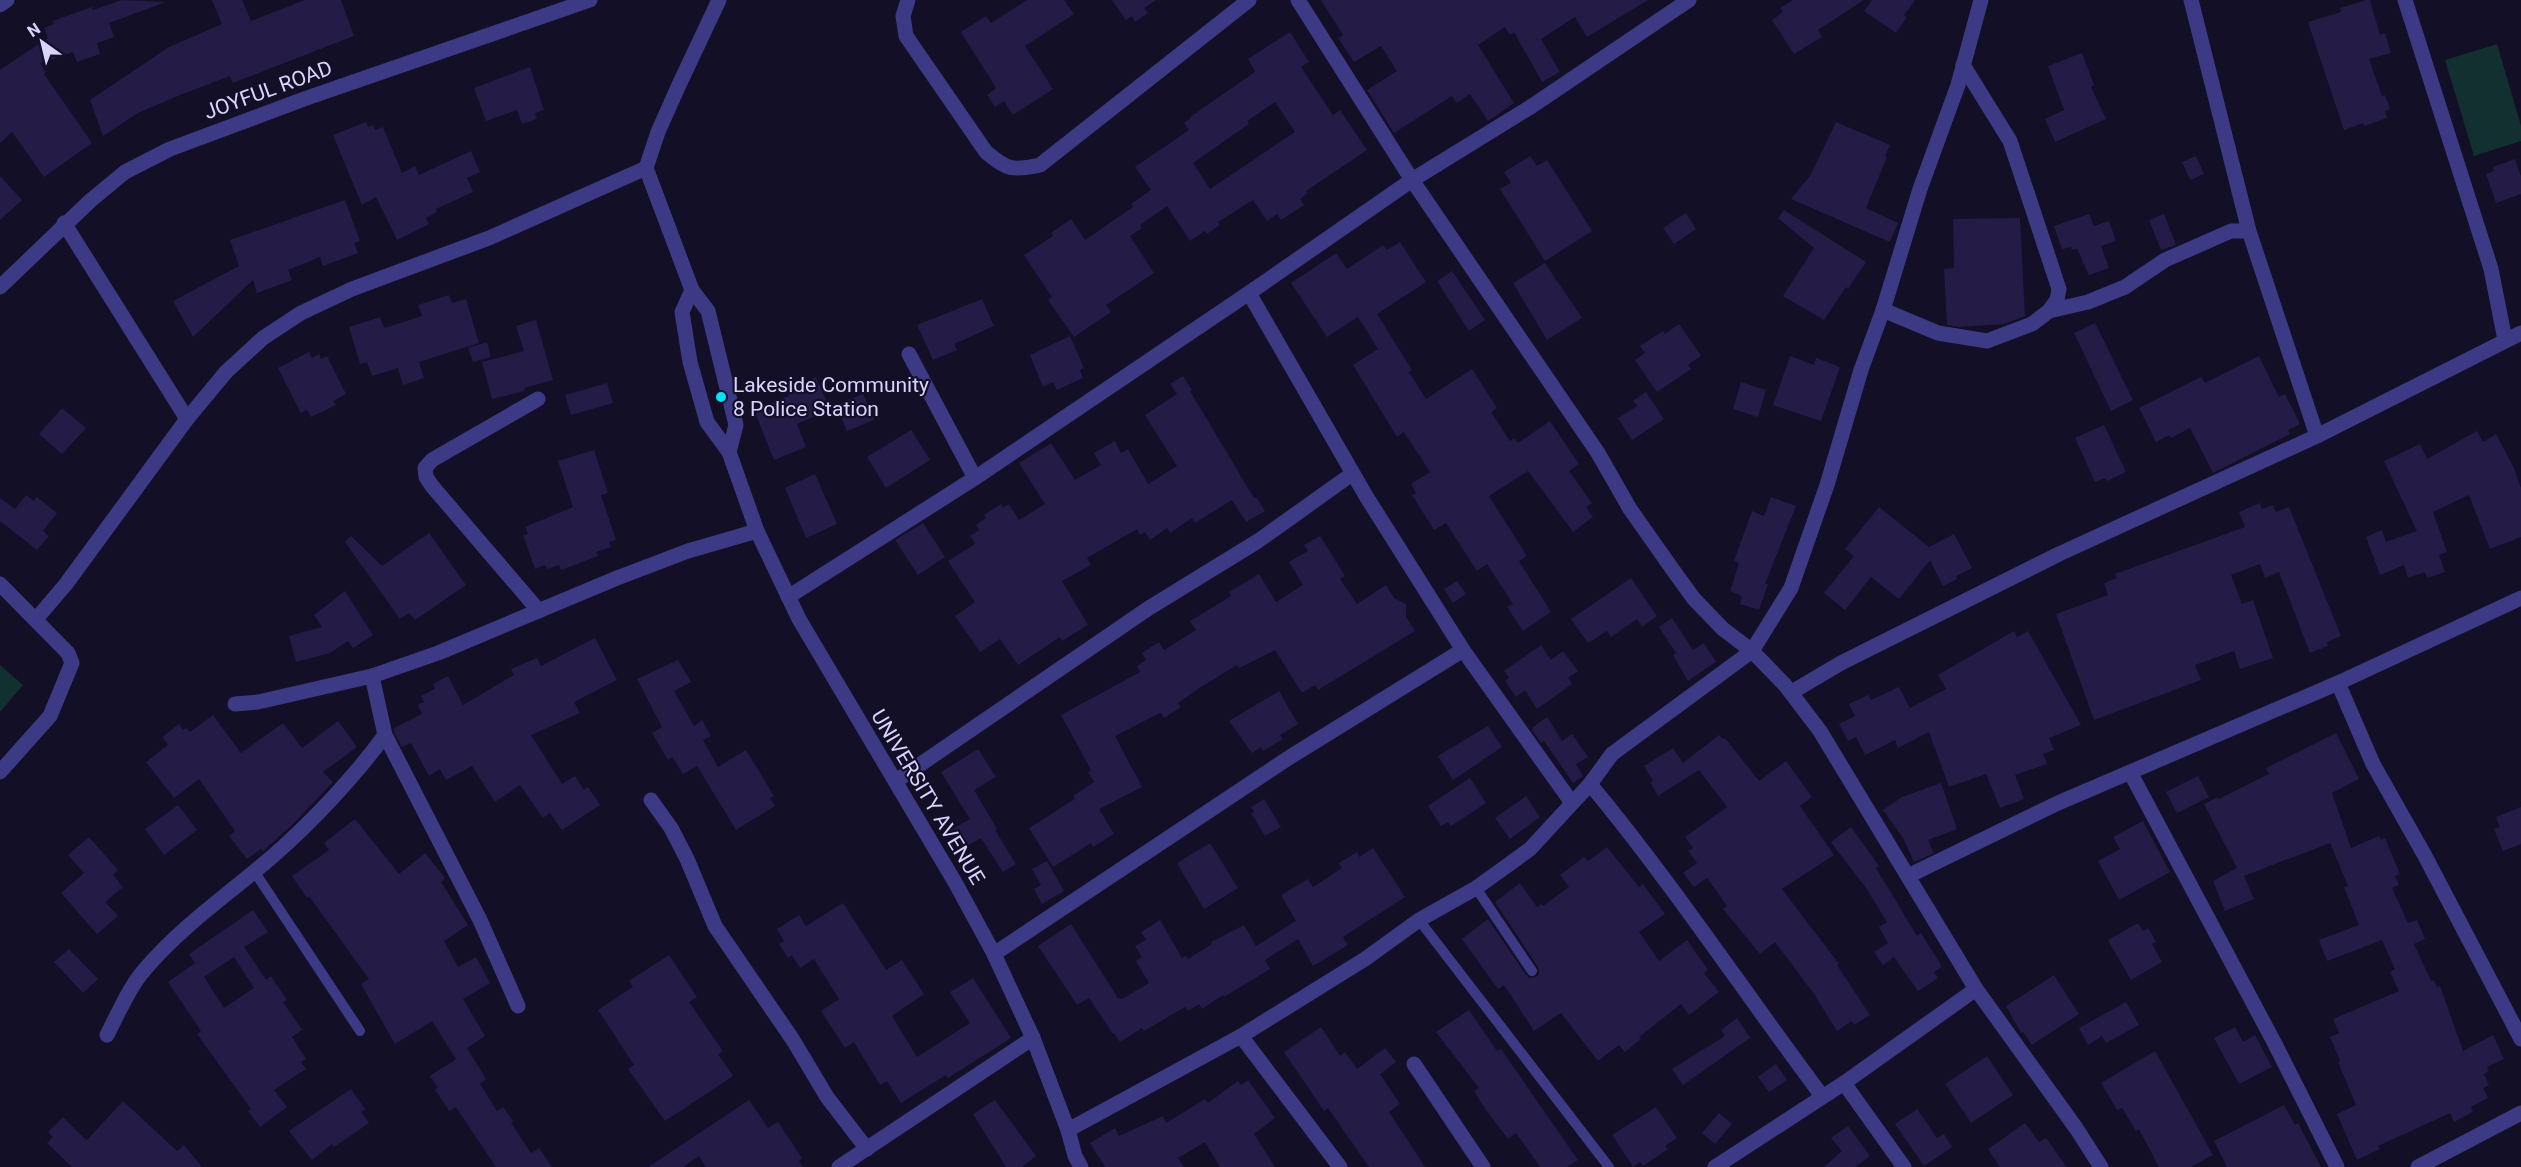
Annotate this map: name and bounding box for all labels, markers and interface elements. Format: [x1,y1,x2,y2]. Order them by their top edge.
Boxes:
north arrow [12,12,72,72]
text: N [24,19,44,41]
street label: JOYFUL ROAD [201,56,335,124]
place label: Lakeside Community 8 Police Station [733,373,929,421]
marker: Lakeside Community 8 Police Station [714,390,728,404]
street label: UNIVERSITY AVENUE [866,705,990,889]

